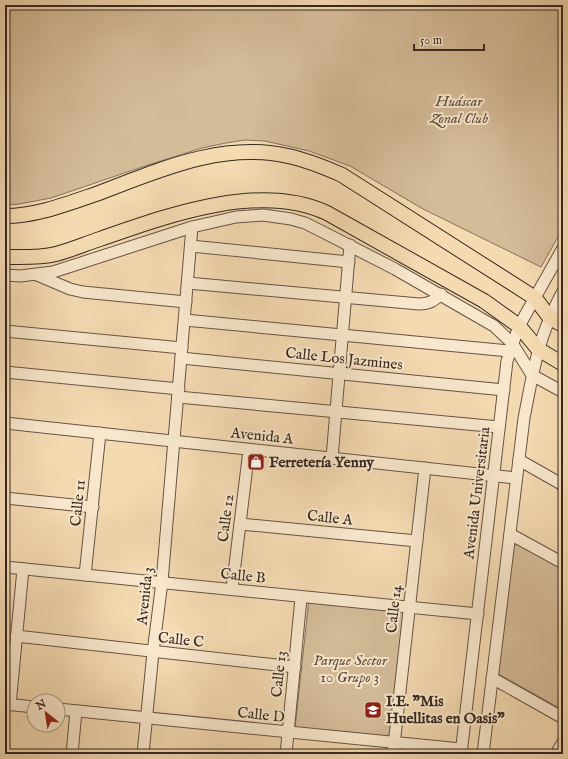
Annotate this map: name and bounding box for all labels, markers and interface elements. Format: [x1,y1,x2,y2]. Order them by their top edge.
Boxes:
scale bar [414,26,484,52]
text: 50 m [420,33,442,48]
park label: Huáscar Zonal Club [428,92,488,129]
street label: Calle Los Jazmines [284,343,404,375]
street label: Avenida A [229,423,295,449]
street label: Avenida Universitaria [459,425,495,561]
shop icon: Ferretería Yenny [246,452,266,472]
place label: Ferretería Yenny [269,453,375,472]
street label: Calle 11 [66,479,90,527]
street label: Calle 12 [214,493,238,543]
street label: Calle A [306,506,355,530]
street label: Calle B [219,564,267,588]
street label: Avenida 3 [132,566,158,627]
street label: Calle 14 [382,583,406,634]
street label: Calle C [157,628,205,652]
street label: Calle 13 [267,650,291,698]
park label: Parque Sector 10 Grupo 3 [313,651,388,687]
place label: I.E. "Mis Huellitas en Oasis" [386,692,505,728]
north arrow [26,693,66,733]
text: N [33,697,50,714]
school or university icon: I.E. "Mis Huellitas en Oasis" [363,700,383,720]
street label: Calle D [236,703,286,727]

